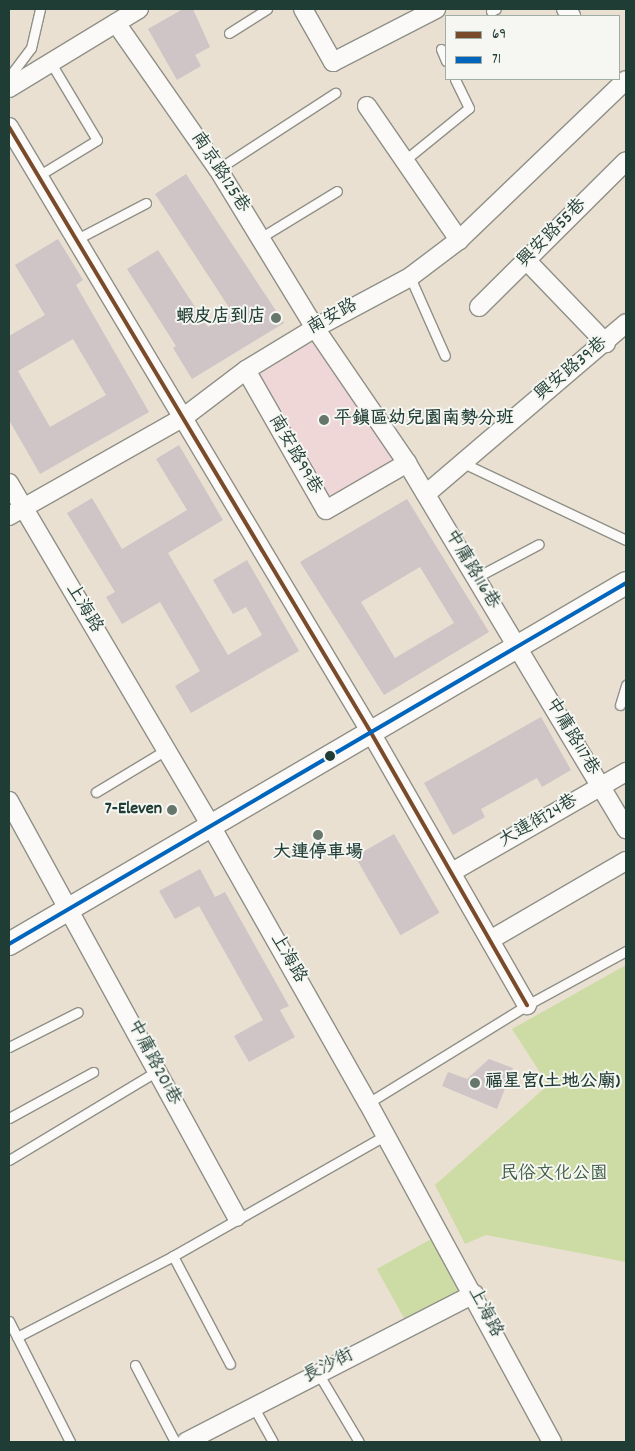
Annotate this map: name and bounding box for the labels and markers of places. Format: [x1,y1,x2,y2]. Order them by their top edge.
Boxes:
place label: 蝦皮店到店 [176,307,266,329]
marker: 蝦皮店到店 [270,312,282,324]
place label: 平鎮區幼兒園南勢分班 [334,409,514,431]
marker: 平鎮區幼兒園南勢分班 [318,414,330,426]
unlabelled marker [325,751,335,761]
place label: 7-Eleven [105,799,162,821]
marker: 7-Eleven [166,804,178,816]
marker: 大連停車場 [312,829,324,841]
place label: 大連停車場 [273,843,363,865]
place label: 福星宮(土地公廟) [485,1072,620,1094]
marker: 福星宮(土地公廟) [469,1077,481,1089]

